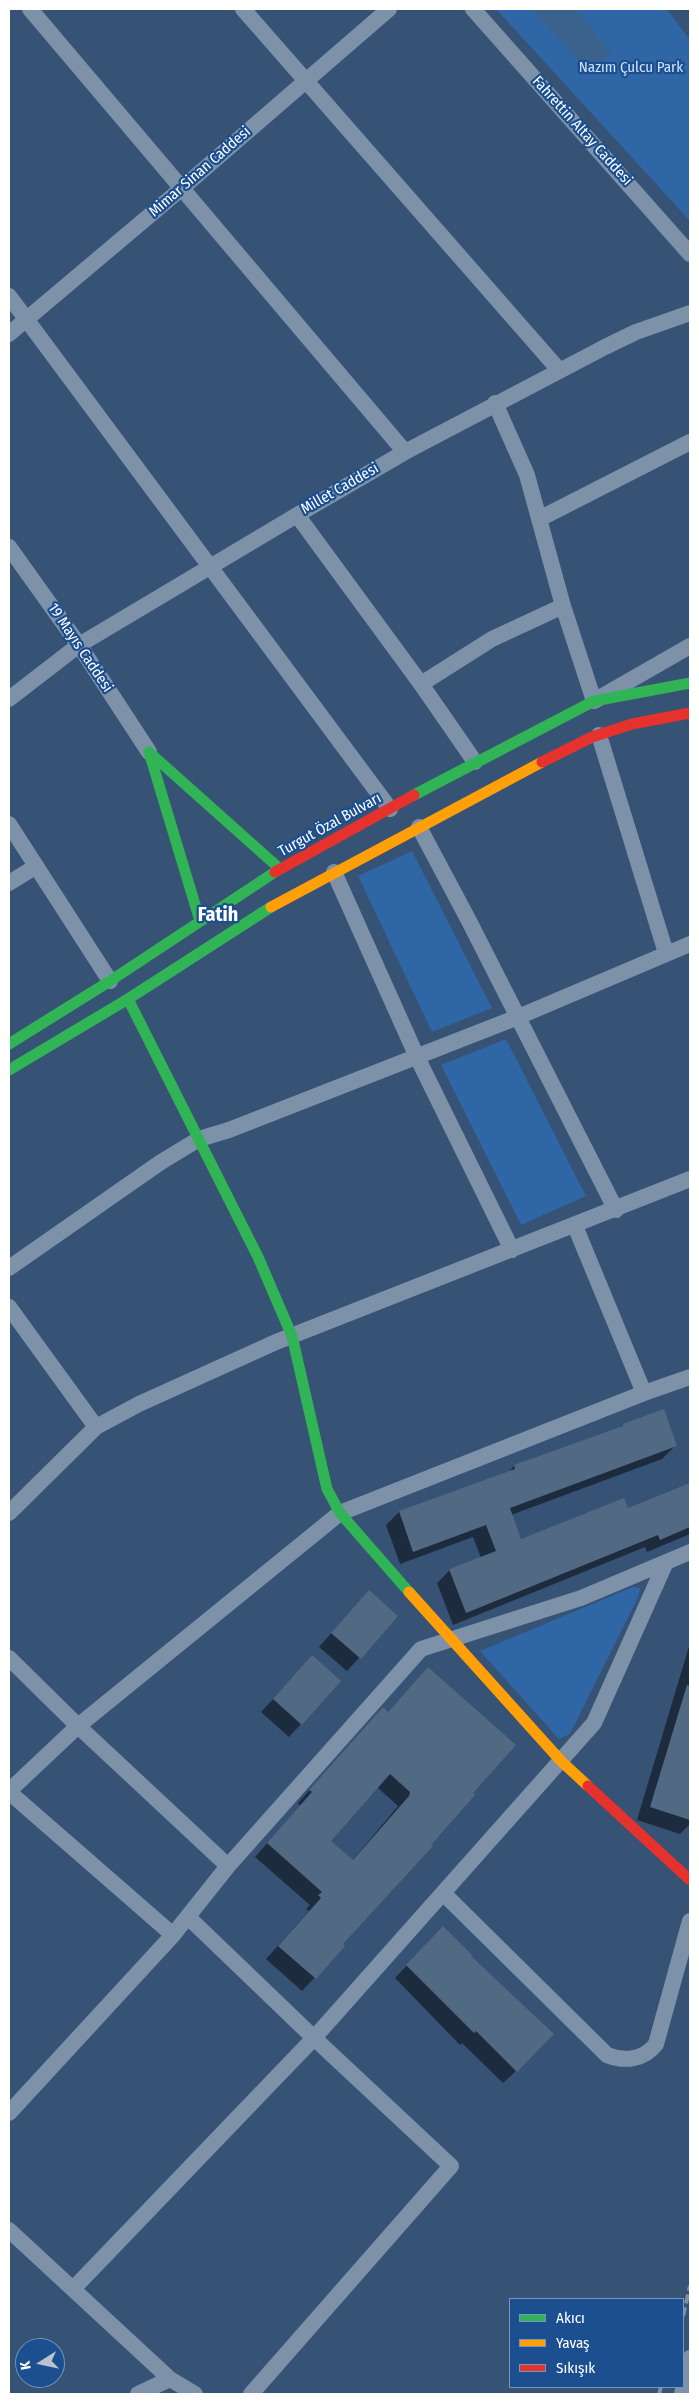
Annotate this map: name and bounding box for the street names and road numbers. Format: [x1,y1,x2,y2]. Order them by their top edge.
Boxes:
street label: Fahrettin Altay Caddesi [528,73,636,189]
street label: Mimar Sinan Caddesi [146,123,254,221]
street label: Millet Caddesi [298,460,382,518]
street label: 19 Mayıs Caddesi [44,600,116,696]
street label: Turgut Özal Bulvarı [275,789,385,861]

